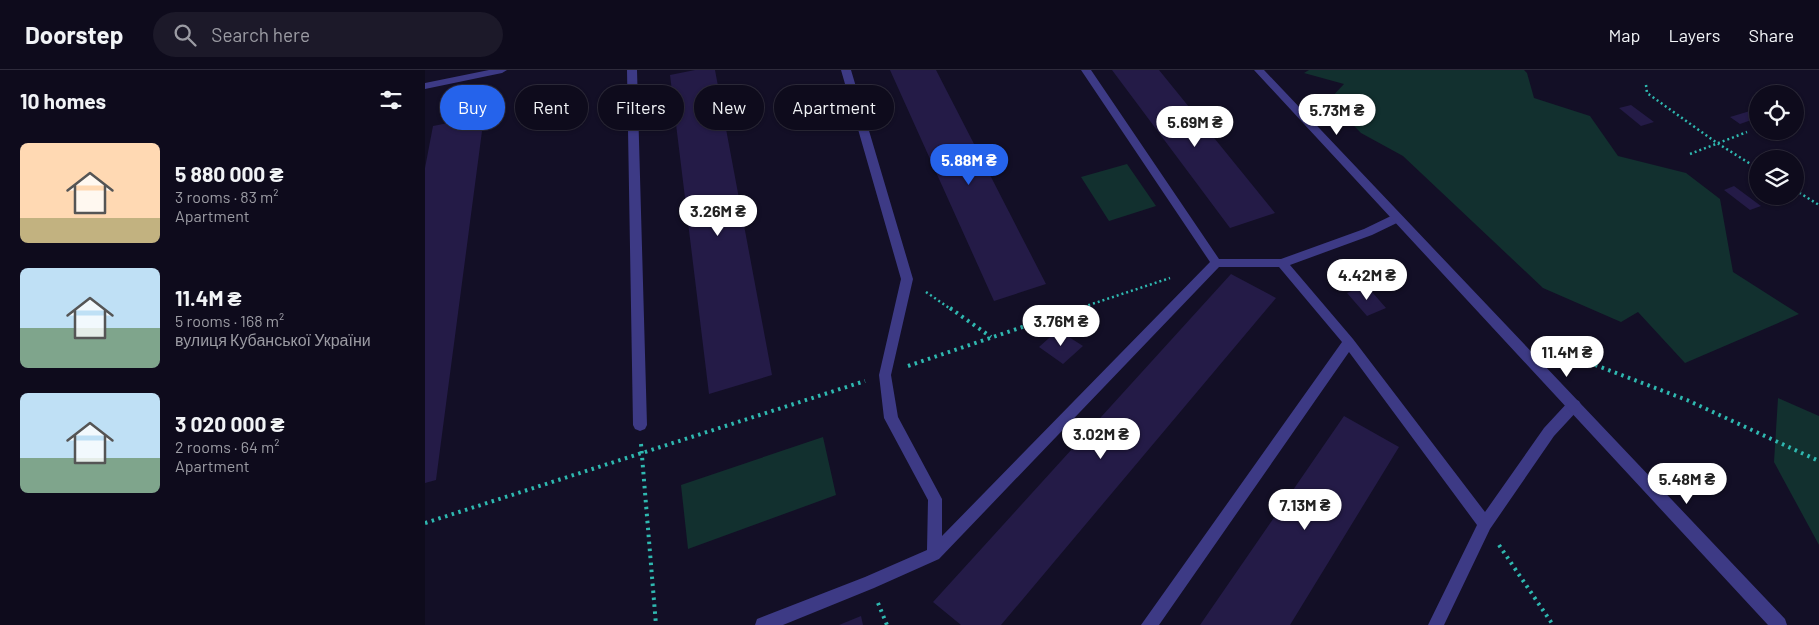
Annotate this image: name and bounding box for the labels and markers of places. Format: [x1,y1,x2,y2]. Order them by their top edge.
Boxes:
pin: 5.73M ₴ [1291,93,1383,136]
pin: 5.69M ₴ [1149,106,1241,148]
pin: 5.88M ₴ [923,144,1015,186]
pin: 3.26M ₴ [672,194,764,237]
pin: 4.42M ₴ [1321,258,1413,301]
pin: 3.76M ₴ [1015,304,1107,347]
pin: 11.4M ₴ [1521,336,1613,378]
pin: 3.02M ₴ [1055,418,1147,460]
pin: 5.48M ₴ [1641,462,1733,505]
pin: 7.13M ₴ [1259,488,1351,531]

